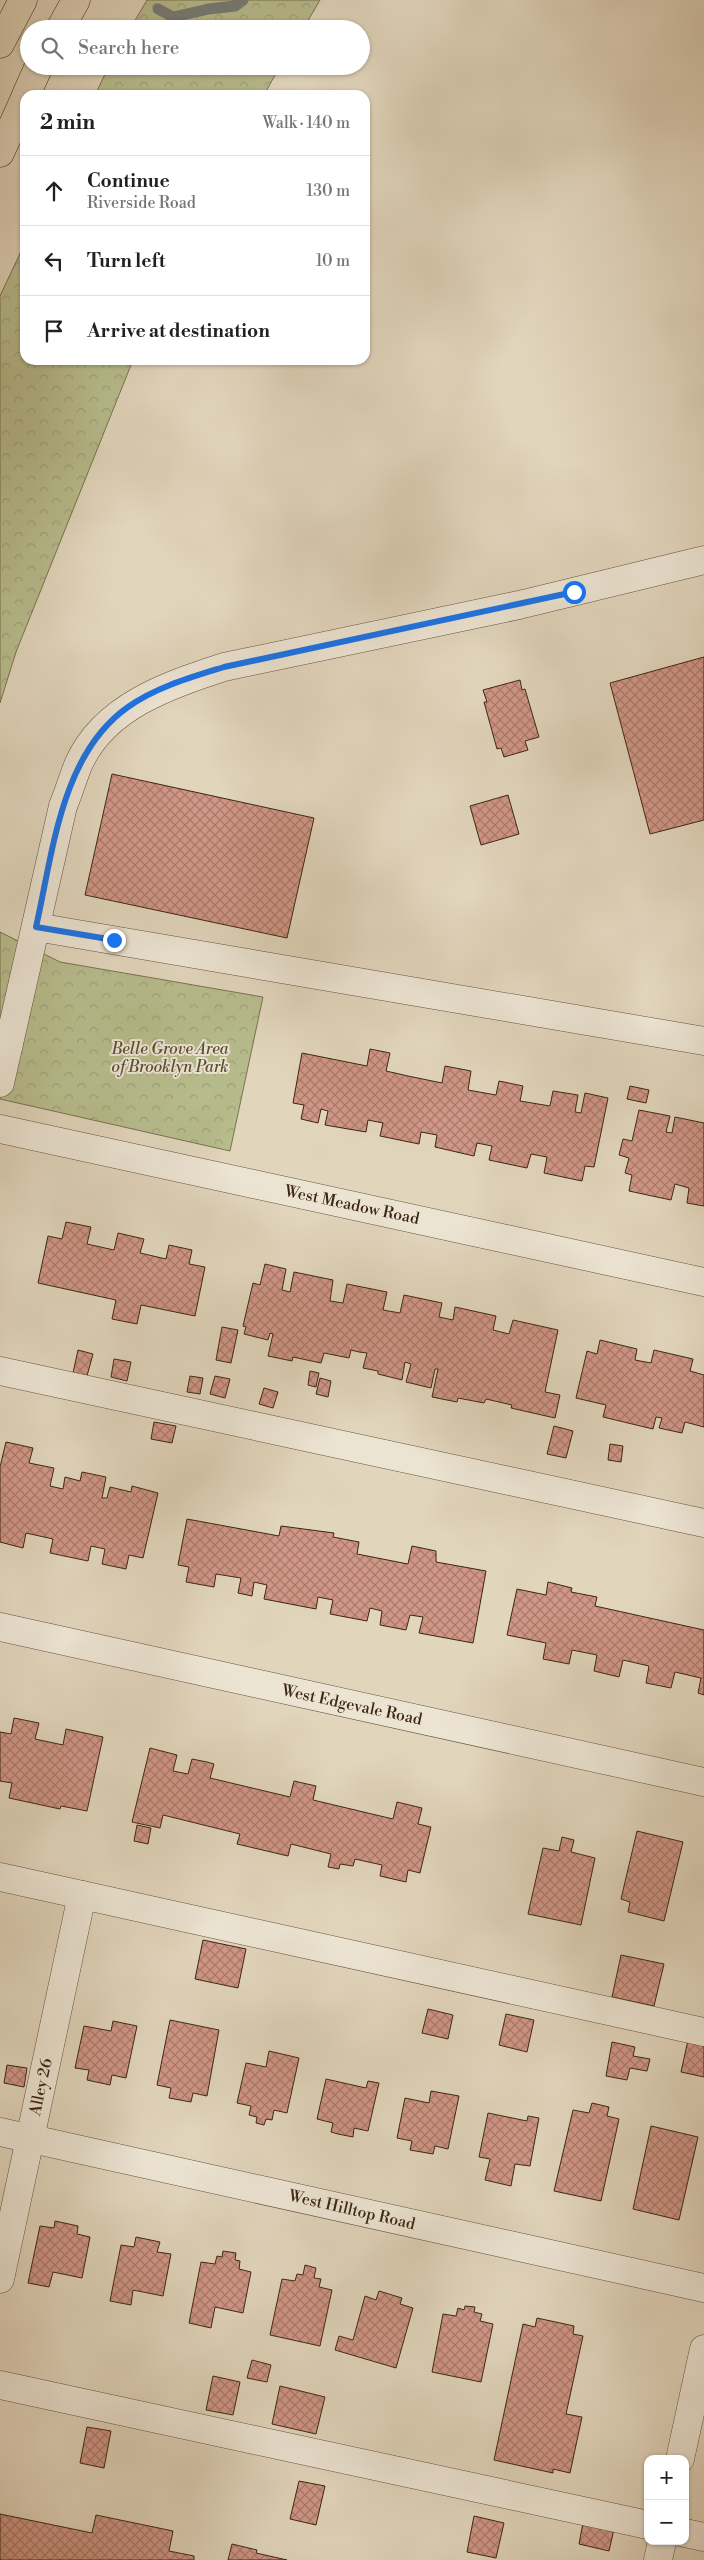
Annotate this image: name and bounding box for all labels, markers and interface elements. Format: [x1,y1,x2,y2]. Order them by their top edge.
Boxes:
search box [20,20,370,75]
icon: search [38,34,66,62]
text: Search here [78,36,179,60]
text: 2 min [40,110,95,136]
text: Walk · 140 m [262,113,350,133]
text: Continue [87,169,170,193]
icon: ahead [40,177,68,205]
text: 130 m [306,181,350,201]
text: Riverside Road [87,193,196,213]
icon: left [40,247,68,275]
text: Turn left [87,249,166,273]
text: 10 m [316,251,350,271]
icon: arrive [40,317,68,345]
text: Arrive at destination [87,319,270,343]
route start [563,581,586,604]
route end [103,929,126,952]
park label: Belle Grove Area of Brooklyn Park [111,1039,229,1077]
street label: West Meadow Road [282,1181,421,1229]
street label: West Edgevale Road [279,1680,424,1730]
street label: Alley 26 [25,2056,57,2119]
street label: West Hilltop Road [286,2185,417,2234]
map controls [644,2455,689,2545]
button: + [644,2455,689,2500]
button: − [644,2500,689,2545]

